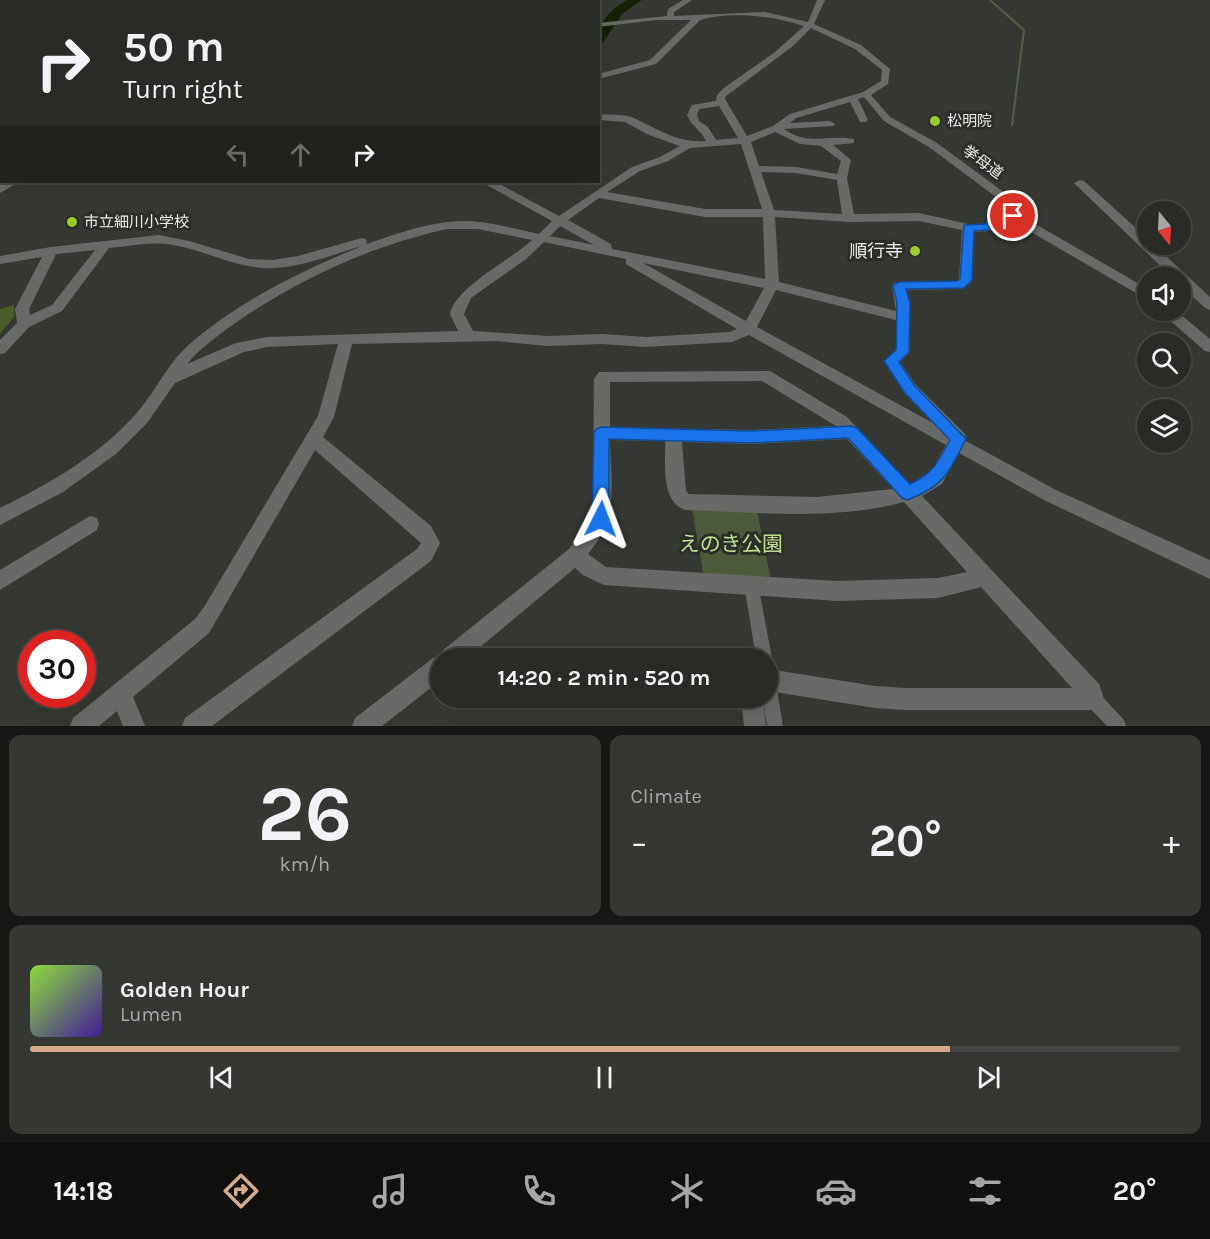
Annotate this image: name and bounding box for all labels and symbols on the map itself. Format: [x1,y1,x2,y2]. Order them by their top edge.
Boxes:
place label: 松明院 [947,112,992,130]
marker: 松明院 [928,114,942,128]
street label: 挙母道 [960,141,1006,183]
pin [987,190,1038,241]
north arrow [1137,201,1191,255]
place label: 市立細川小学校 [84,213,189,231]
marker: 市立細川小学校 [65,215,79,229]
place label: 順行寺 [849,240,903,262]
marker: 順行寺 [908,244,922,258]
position arrow [569,487,633,551]
park label: えのき公園 [679,532,783,556]
speed limit sign: 30 [18,630,96,708]

